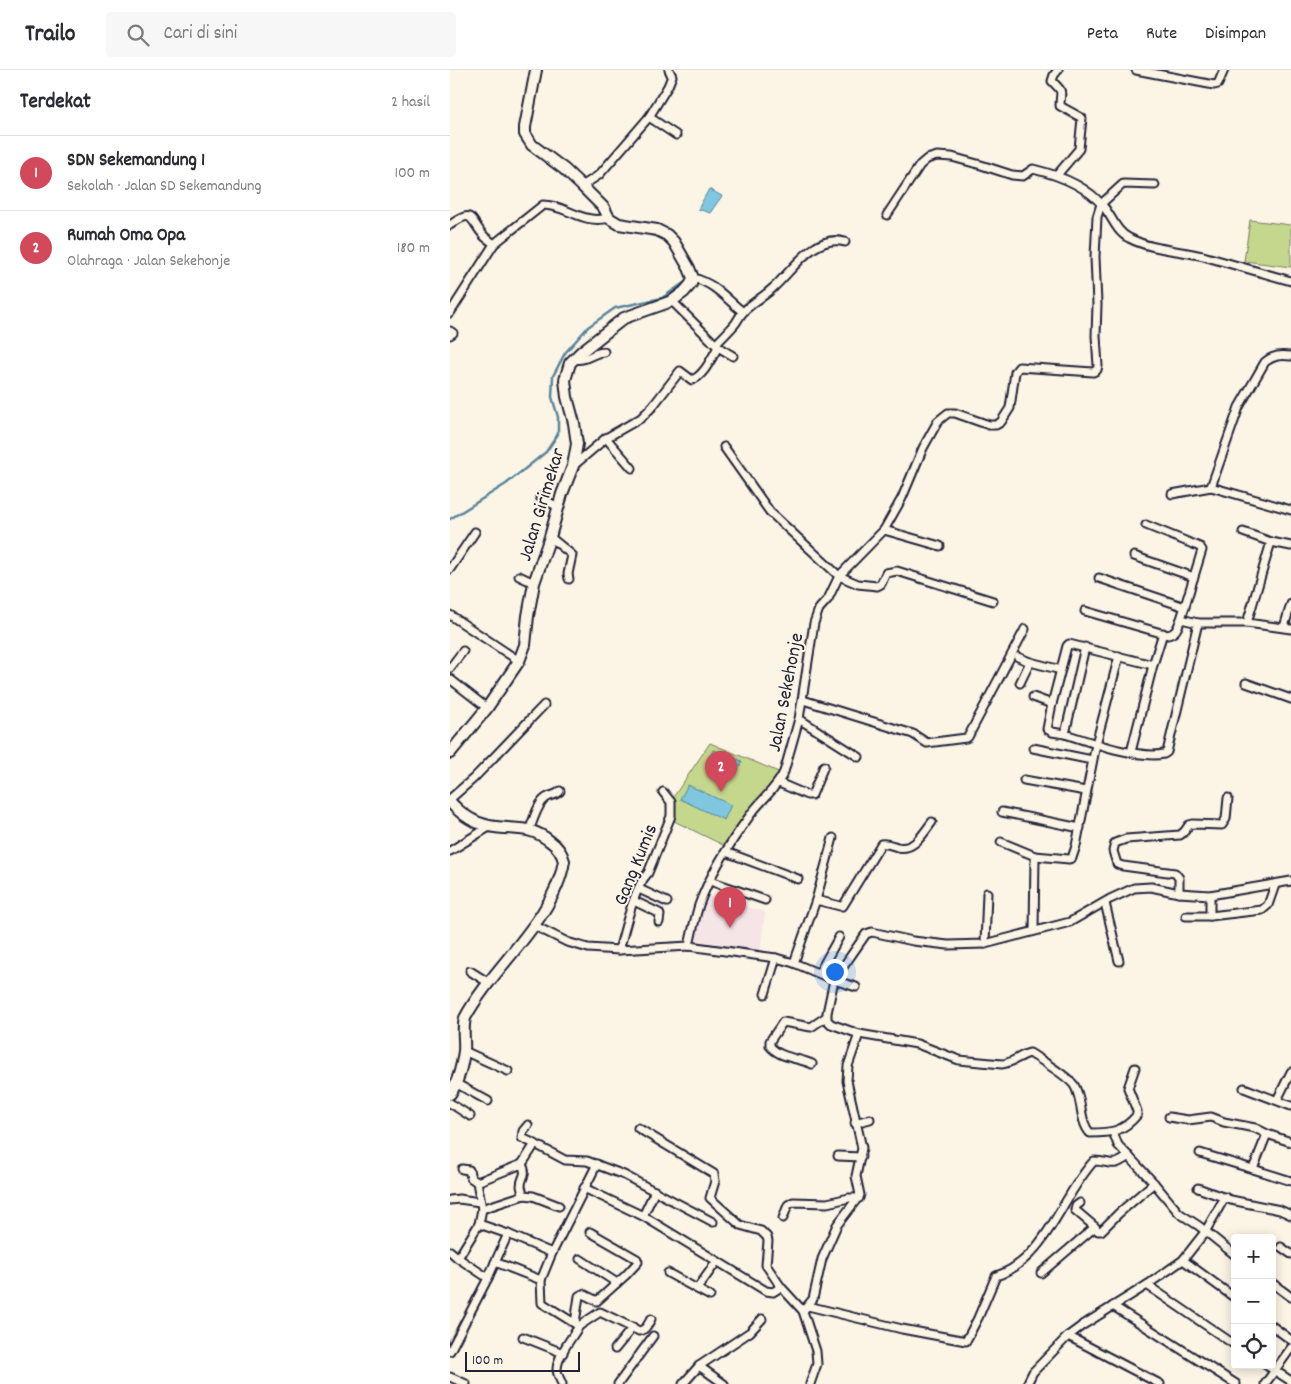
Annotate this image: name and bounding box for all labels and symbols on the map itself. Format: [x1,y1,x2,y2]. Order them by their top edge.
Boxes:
street label: Jalan Girimekar [512,444,574,565]
street label: Jalan Sekehonje [762,631,812,754]
pin: 2 [705,751,737,792]
street label: Gang Kumis [608,820,666,910]
pin: 1 [714,887,746,928]
your location [822,959,848,985]
scale bar [465,1349,580,1372]

